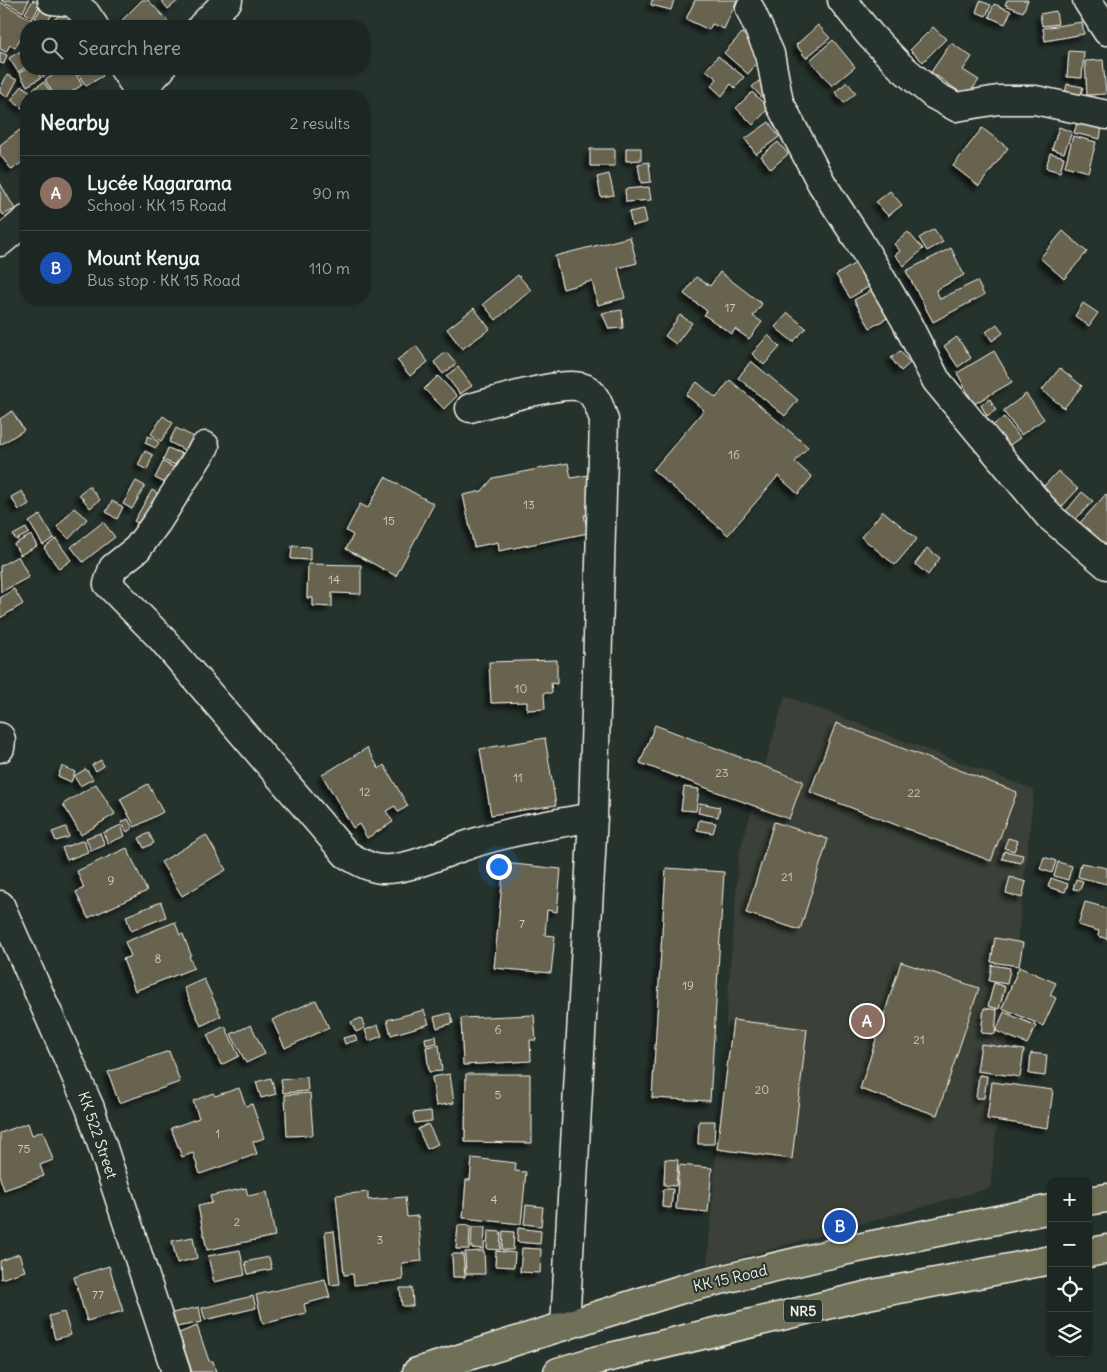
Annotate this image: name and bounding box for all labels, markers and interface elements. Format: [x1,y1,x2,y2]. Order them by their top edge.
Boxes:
search box [20,20,370,75]
icon: search [38,34,66,62]
text: Search here [78,36,181,60]
text: Nearby [40,109,110,136]
text: 2 results [290,113,350,133]
text: Lycée Kagarama [87,171,232,195]
text: A [51,183,61,203]
text: 90 m [312,183,350,203]
text: School · KK 15 Road [87,195,226,215]
text: Mount Kenya [87,246,200,270]
text: B [51,258,61,278]
text: 110 m [309,258,350,278]
text: Bus stop · KK 15 Road [87,270,240,290]
house number: 17 [725,300,735,315]
house number: 16 [728,447,740,462]
house number: 13 [523,497,535,512]
house number: 15 [383,513,395,528]
house number: 14 [328,572,340,587]
house number: 10 [515,681,527,696]
house number: 23 [715,765,729,780]
house number: 11 [513,770,523,785]
house number: 12 [359,784,371,799]
house number: 22 [907,785,921,800]
your location [486,854,512,880]
house number: 21 [781,869,793,884]
house number: 9 [108,873,115,888]
house number: 7 [519,916,525,931]
house number: 8 [155,951,162,966]
house number: 19 [682,978,694,993]
pin: A [851,1002,883,1040]
house number: 6 [495,1022,502,1037]
house number: 21 [913,1032,925,1047]
house number: 20 [755,1082,769,1097]
house number: 5 [495,1087,502,1102]
street label: KK 522 Street [74,1089,122,1181]
house number: 1 [216,1126,220,1141]
house number: 75 [18,1141,30,1156]
map controls [1047,1177,1092,1357]
button: + [1047,1177,1092,1222]
house number: 4 [491,1192,498,1207]
pin: B [824,1207,856,1245]
house number: 2 [234,1214,241,1229]
button: − [1047,1222,1092,1267]
house number: 3 [377,1232,384,1247]
street label: KK 15 Road [691,1260,769,1296]
button: locate [1047,1267,1092,1312]
house number: 77 [92,1287,104,1302]
road number: NR5 [784,1300,822,1322]
button: layers [1047,1312,1092,1357]

